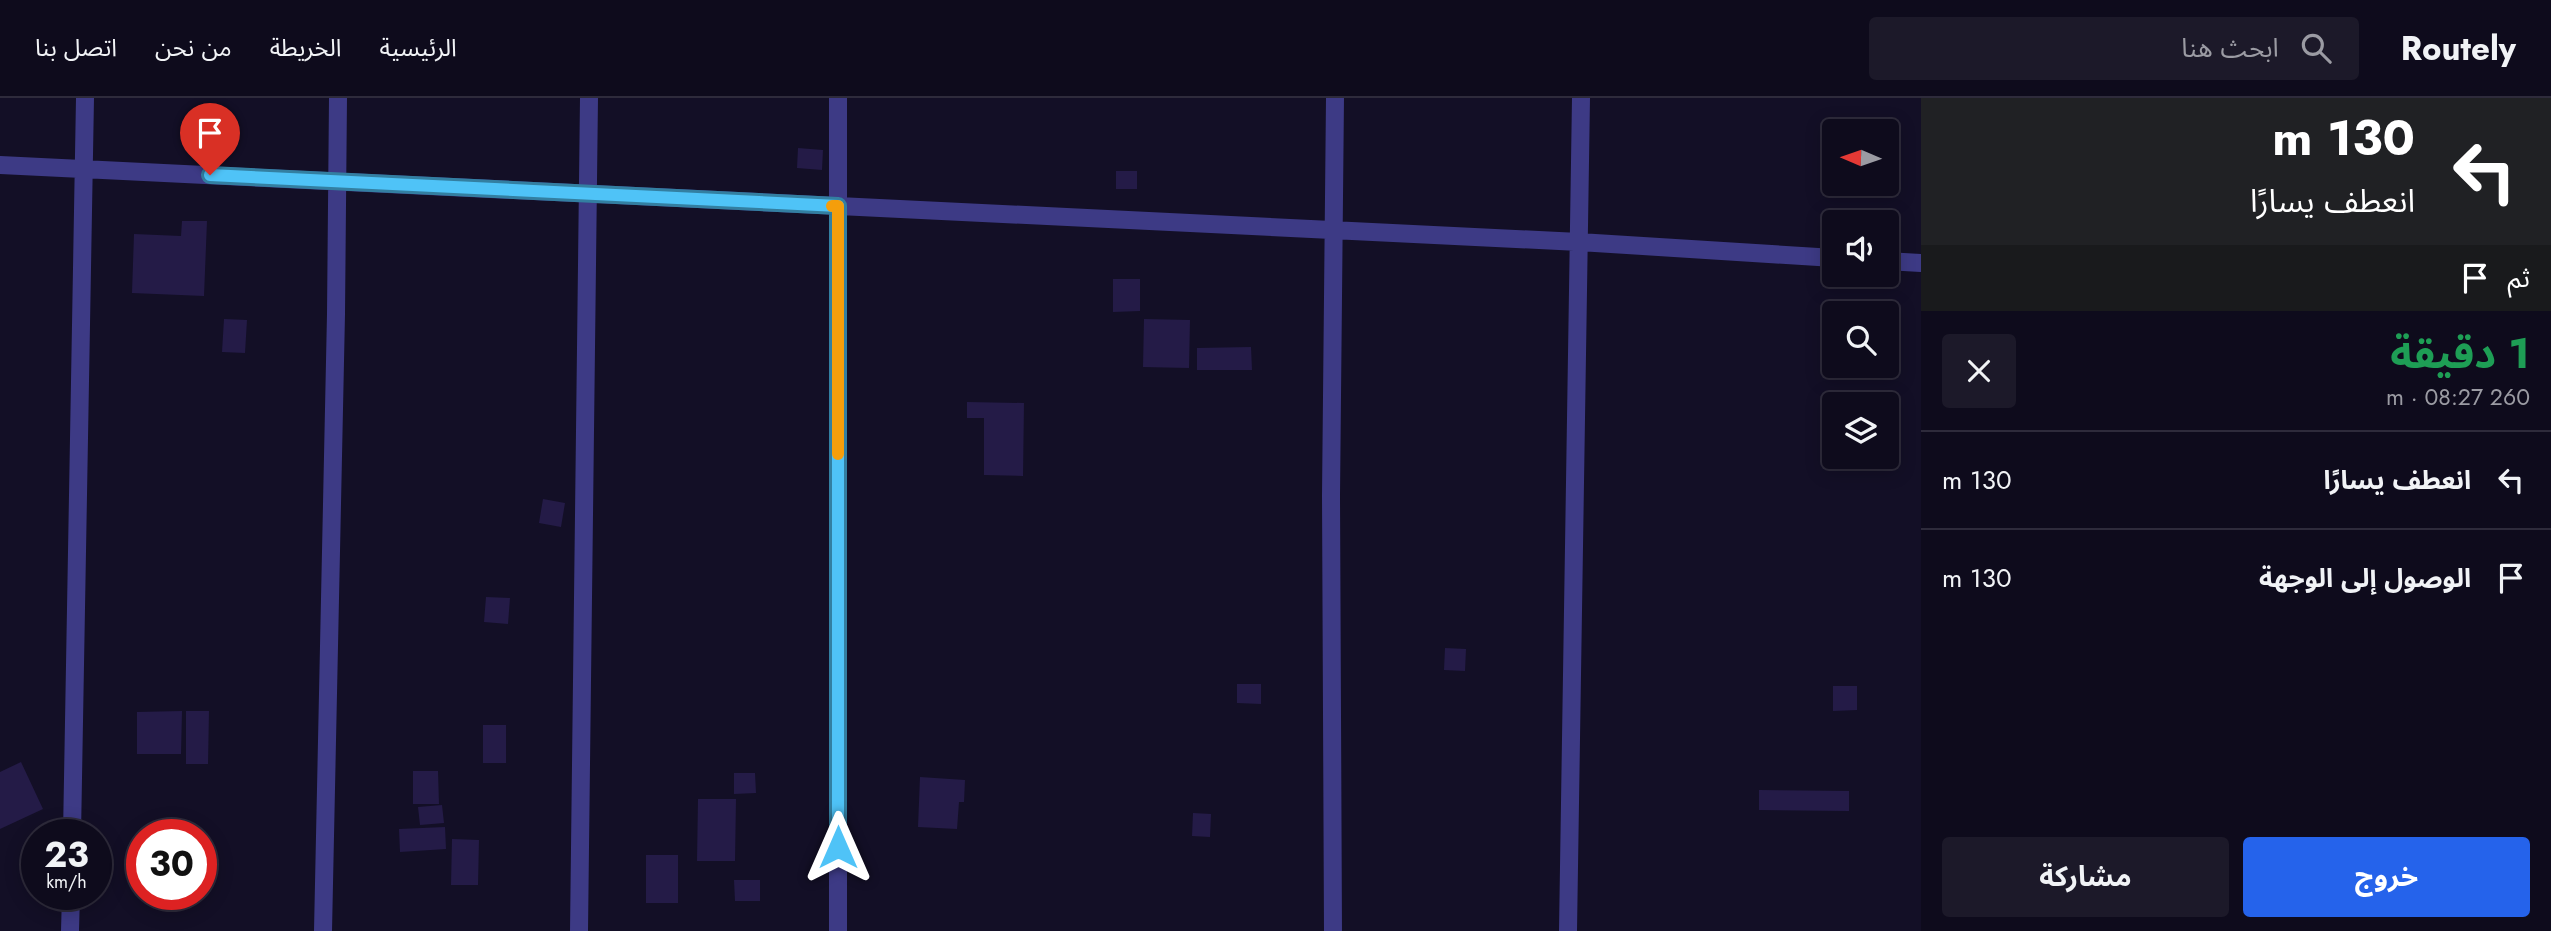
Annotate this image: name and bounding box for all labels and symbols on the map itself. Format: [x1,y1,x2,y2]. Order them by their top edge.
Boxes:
pin [180,103,240,175]
north arrow [1822,119,1899,196]
position arrow [801,810,875,884]
speed limit sign: 30 [126,819,217,910]

